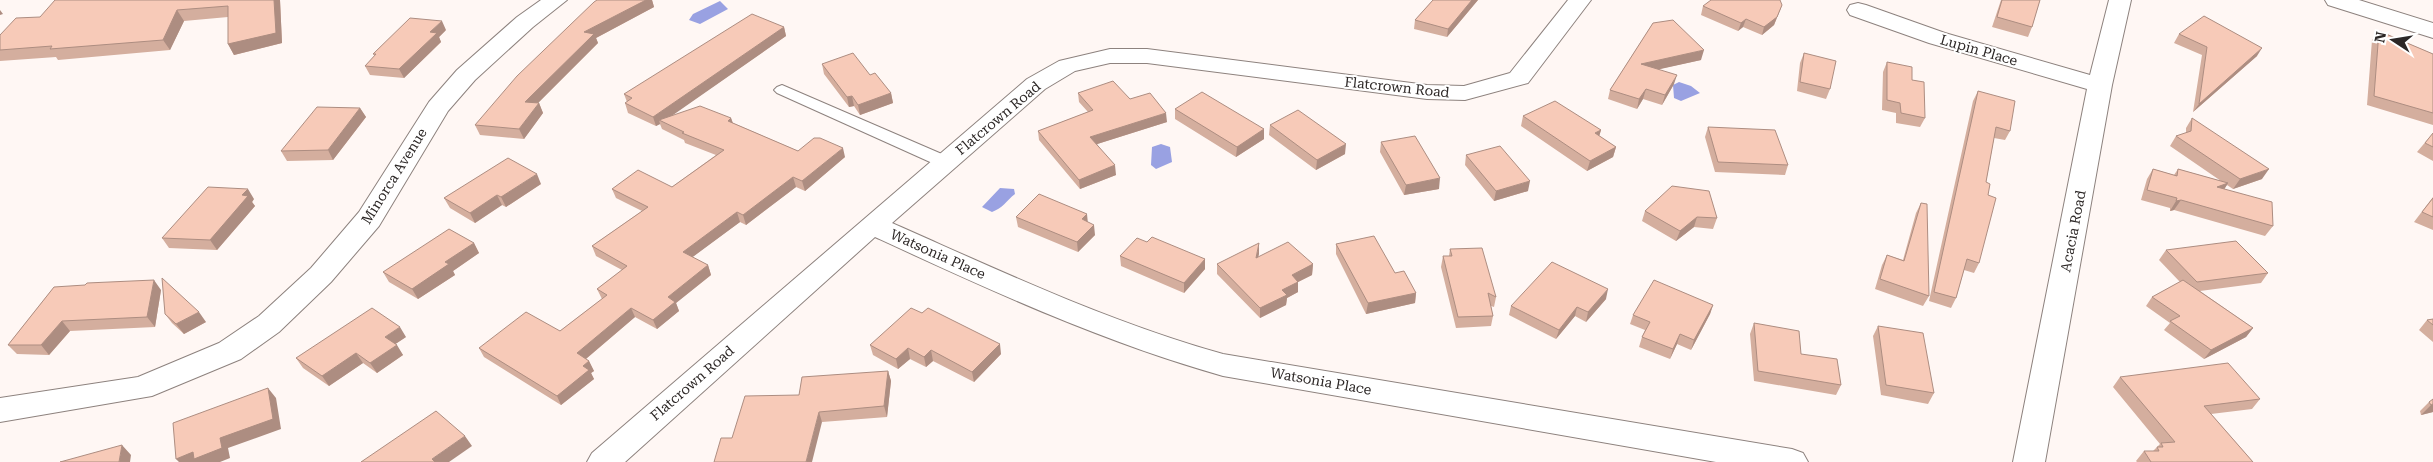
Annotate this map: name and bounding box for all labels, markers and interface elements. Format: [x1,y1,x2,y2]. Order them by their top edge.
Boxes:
north arrow [2368,15,2418,65]
text: N [2371,30,2389,44]
street label: Lupin Place [1938,31,2020,69]
street label: Flatcrown Road [1344,74,1450,100]
street label: Flatcrown Road [952,78,1044,158]
street label: Minorca Avenue [358,125,430,227]
street label: Acacia Road [2057,189,2089,273]
street label: Watsonia Place [888,226,988,282]
street label: Flatcrown Road [647,342,737,424]
street label: Watsonia Place [1269,364,1373,398]

